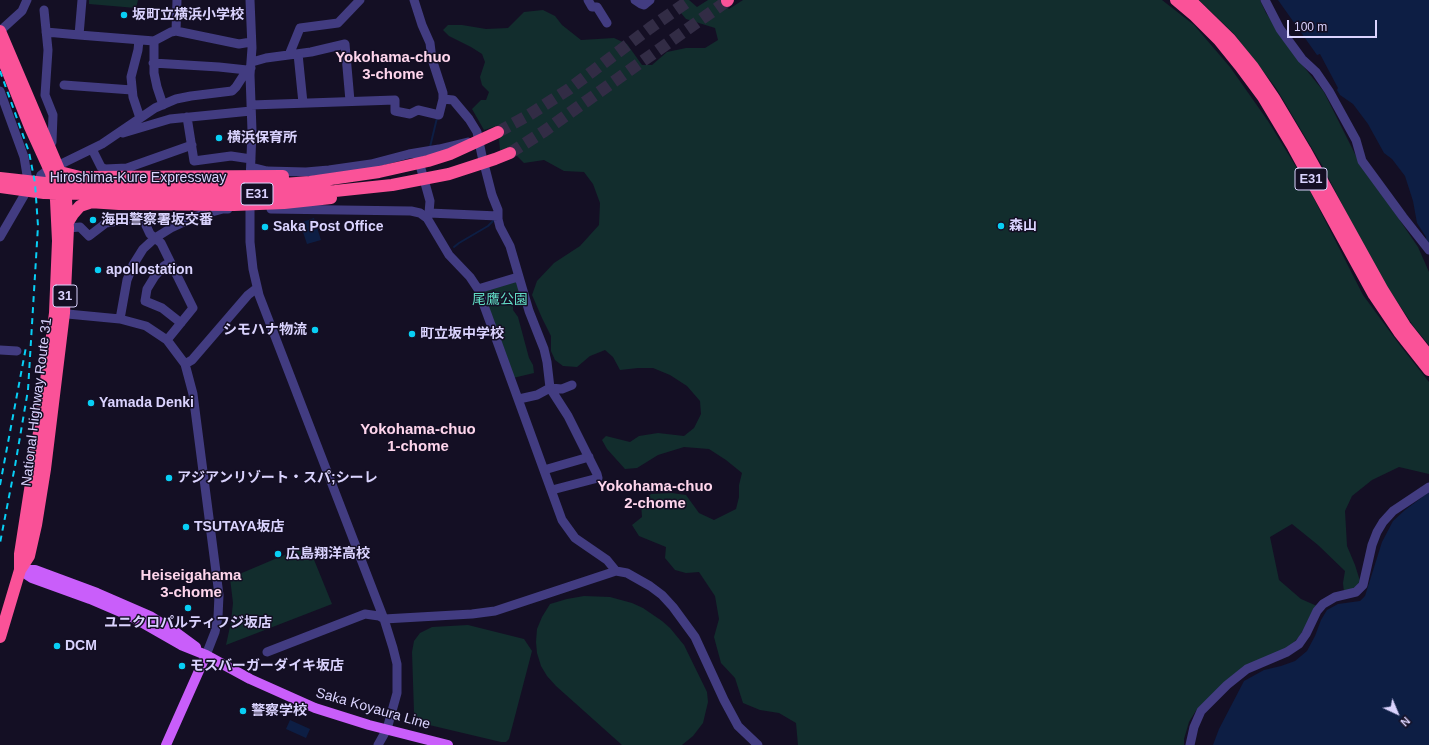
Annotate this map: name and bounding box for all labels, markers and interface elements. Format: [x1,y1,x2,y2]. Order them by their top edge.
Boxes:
place label: 坂町立横浜小学校 [132,7,244,23]
marker: 坂町立横浜小学校 [119,10,129,20]
scale bar [1289,12,1379,38]
text: 100 m [1294,20,1327,34]
district label: Yokohama-chuo 3-chome [335,49,451,84]
place label: 横浜保育所 [227,130,297,146]
marker: 横浜保育所 [214,133,224,143]
road number: E31 [1295,168,1327,190]
street label: Hiroshima-Kure Expressway [50,170,226,186]
road number: E31 [241,183,273,205]
place label: 海田警察署坂交番 [101,212,213,228]
marker: 海田警察署坂交番 [88,215,98,225]
place label: 森山 [1009,218,1037,234]
place label: Saka Post Office [273,219,383,235]
marker: 森山 [996,221,1006,231]
marker: Saka Post Office [260,222,270,232]
place label: apollostation [106,262,193,278]
marker: apollostation [93,265,103,275]
road number: 31 [53,285,77,307]
park label: 尾鷹公園 [472,292,528,308]
street label: National Highway Route 31 [18,317,56,487]
place label: シモハナ物流 [223,322,307,338]
marker: シモハナ物流 [310,325,320,335]
place label: 町立坂中学校 [420,326,504,342]
marker: 町立坂中学校 [407,329,417,339]
place label: Yamada Denki [99,395,194,411]
marker: Yamada Denki [86,398,96,408]
district label: Yokohama-chuo 1-chome [360,421,476,456]
place label: アジアンリゾート・スパ;シーレ [177,470,378,486]
marker: アジアンリゾート・スパ;シーレ [164,473,174,483]
district label: Yokohama-chuo 2-chome [597,478,713,513]
place label: TSUTAYA坂店 [194,519,285,535]
marker: TSUTAYA坂店 [181,522,191,532]
place label: 広島翔洋高校 [286,546,370,562]
marker: 広島翔洋高校 [273,549,283,559]
district label: Heiseigahama 3-chome [141,567,241,602]
marker: ユニクロパルティフジ坂店 [183,603,193,613]
place label: ユニクロパルティフジ坂店 [104,615,272,631]
place label: DCM [65,638,97,654]
marker: DCM [52,641,62,651]
place label: モスバーガーダイキ坂店 [190,658,344,674]
marker: モスバーガーダイキ坂店 [177,661,187,671]
street label: Saka Koyaura Line [314,685,432,733]
north arrow [1377,693,1417,733]
place label: 警察学校 [251,703,307,719]
marker: 警察学校 [238,706,248,716]
text: N [1398,715,1412,729]

